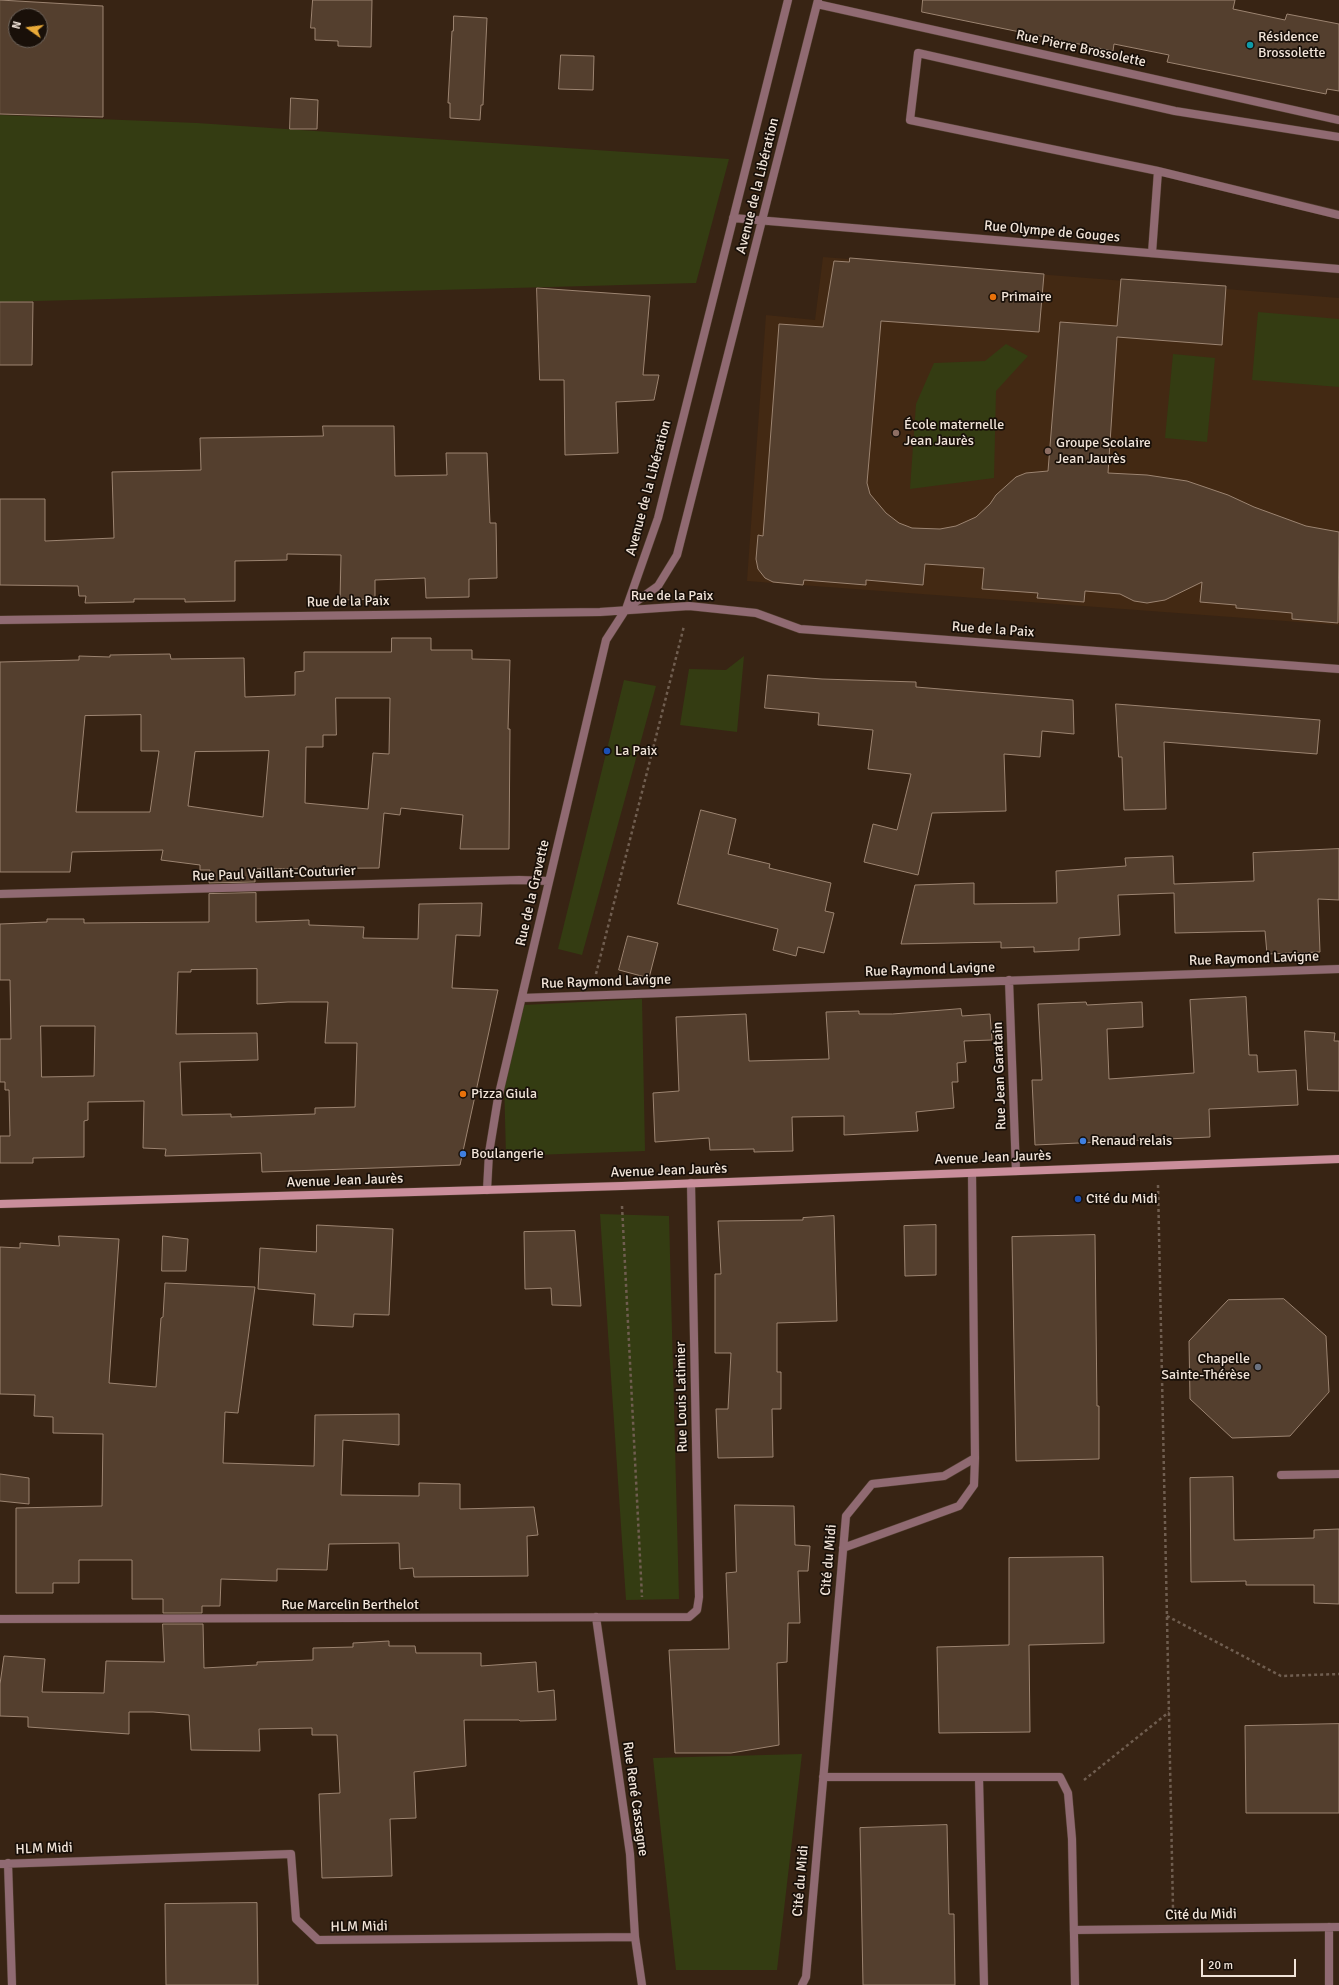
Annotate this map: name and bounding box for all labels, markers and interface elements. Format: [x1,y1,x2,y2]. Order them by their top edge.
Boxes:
north arrow [8,8,48,48]
text: N [10,20,24,31]
street label: Rue Pierre Brossolette [1015,27,1147,71]
place label: Résidence Brossolette [1258,29,1326,62]
marker: Résidence Brossolette [1245,40,1255,50]
street label: Avenue de la Libération [733,116,783,256]
street label: Rue Olympe de Gouges [983,218,1121,246]
place label: Primaire [1001,289,1052,305]
marker: Primaire [988,292,998,302]
place label: École maternelle Jean Jaurès [904,417,1004,450]
street label: Avenue de la Libération [623,418,675,558]
marker: École maternelle Jean Jaurès [891,428,901,438]
place label: Groupe Scolaire Jean Jaurès [1056,435,1151,468]
marker: Groupe Scolaire Jean Jaurès [1043,446,1053,456]
street label: Rue de la Paix [631,588,713,604]
street label: Rue de la Paix [307,593,389,611]
street label: Rue de la Paix [951,619,1035,641]
place label: La Paix [615,743,657,759]
marker: La Paix [602,746,612,756]
street label: Rue de la Gravette [513,838,553,948]
street label: Rue Paul Vaillant-Couturier [192,863,356,885]
street label: Rue Raymond Lavigne [1189,948,1319,970]
street label: Rue Raymond Lavigne [865,959,995,981]
street label: Rue Raymond Lavigne [541,971,671,993]
street label: Rue Jean Garatain [990,1022,1010,1130]
place label: Pizza Giula [471,1086,537,1102]
marker: Pizza Giula [458,1089,468,1099]
place label: Renaud relais [1091,1133,1172,1149]
marker: Renaud relais [1078,1136,1088,1146]
place label: Boulangerie [471,1146,544,1162]
street label: Avenue Jean Jaurès [934,1148,1052,1168]
marker: Boulangerie [458,1149,468,1159]
street label: Avenue Jean Jaurès [610,1161,728,1181]
street label: Avenue Jean Jaurès [286,1171,404,1191]
place label: Cité du Midi [1086,1191,1157,1207]
marker: Cité du Midi [1073,1194,1083,1204]
street label: Rue Louis Latimier [673,1342,691,1452]
place label: Chapelle Sainte-Thérèse [1161,1351,1250,1384]
marker: Chapelle Sainte-Thérèse [1253,1362,1263,1372]
street label: Cité du Midi [818,1524,840,1596]
street label: Rue Marcelin Berthelot [281,1597,419,1613]
street label: Rue René Cassagne [619,1741,651,1857]
street label: HLM Midi [15,1840,73,1858]
street label: Cité du Midi [790,1845,812,1917]
street label: Cité du Midi [1165,1906,1237,1924]
street label: HLM Midi [330,1918,388,1936]
scale bar [1203,1951,1298,1977]
text: 20 m [1208,1958,1233,1973]

